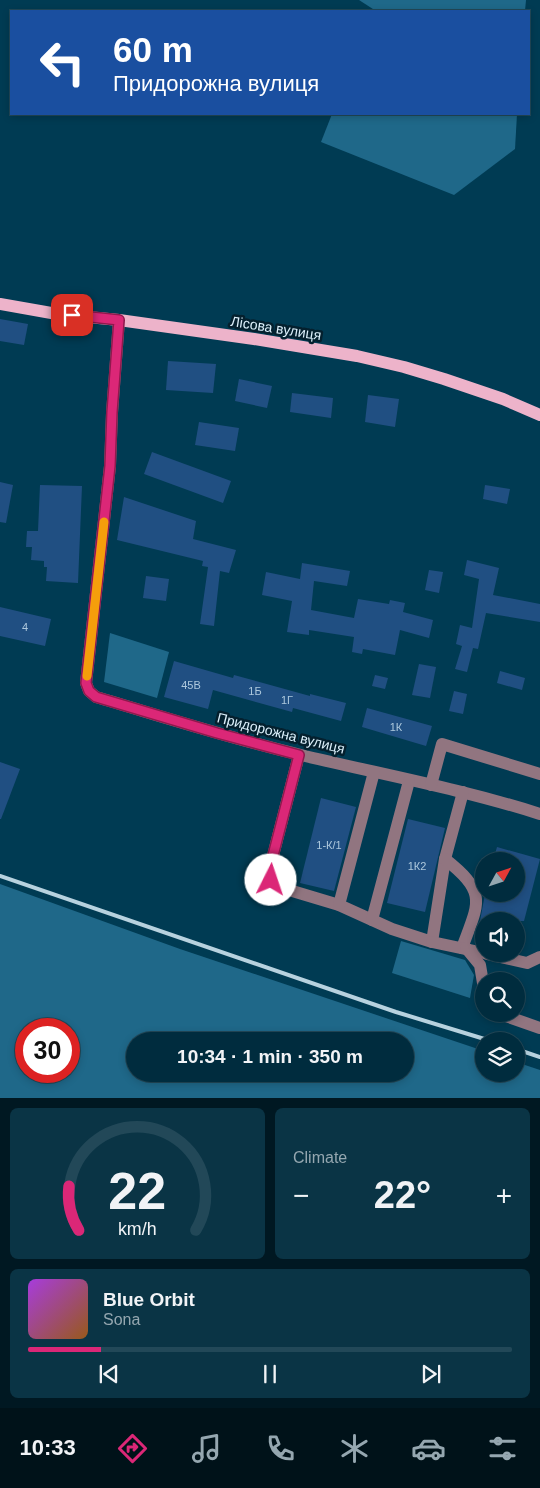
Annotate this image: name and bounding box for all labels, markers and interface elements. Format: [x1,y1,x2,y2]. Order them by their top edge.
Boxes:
icon: left [30,30,95,95]
text: 60 m [113,30,193,69]
text: Придорожна вулиця [113,71,319,96]
pin [51,294,93,336]
icon: arrive [58,301,86,329]
street label: Лісова вулиця [230,313,322,343]
house number: 4 [22,621,28,633]
house number: 45В [181,679,201,691]
house number: 1Б [248,685,262,697]
house number: 1Г [281,694,293,706]
street label: Придорожна вулиця [215,709,347,757]
house number: 1К [390,721,403,733]
house number: 1-К/1 [316,839,342,851]
north arrow [475,852,525,902]
map controls [475,852,525,1082]
position arrow [244,853,296,905]
house number: 1К2 [408,860,426,872]
button: sound [475,912,525,962]
button: search [475,972,525,1022]
speed limit sign: 30 [15,1018,80,1083]
button: layers [475,1032,525,1082]
text: 10:34 · 1 min · 350 m [177,1046,363,1067]
text: Climate [293,1149,347,1166]
text: 22 [109,1162,166,1220]
text: 22° [374,1174,431,1216]
text: − [293,1180,309,1211]
text: + [496,1180,512,1211]
text: km/h [118,1219,157,1239]
text: Blue Orbit [103,1289,195,1310]
text: Sona [103,1311,140,1328]
icon: previous [95,1360,123,1388]
icon: pause [256,1360,284,1388]
icon: next [417,1360,445,1388]
icon: directions [115,1431,150,1466]
icon: music [189,1431,224,1466]
icon: phone [263,1431,298,1466]
icon: climate [337,1431,372,1466]
icon: car [411,1431,446,1466]
icon: filters [485,1431,520,1466]
text: 10:33 [20,1435,76,1460]

